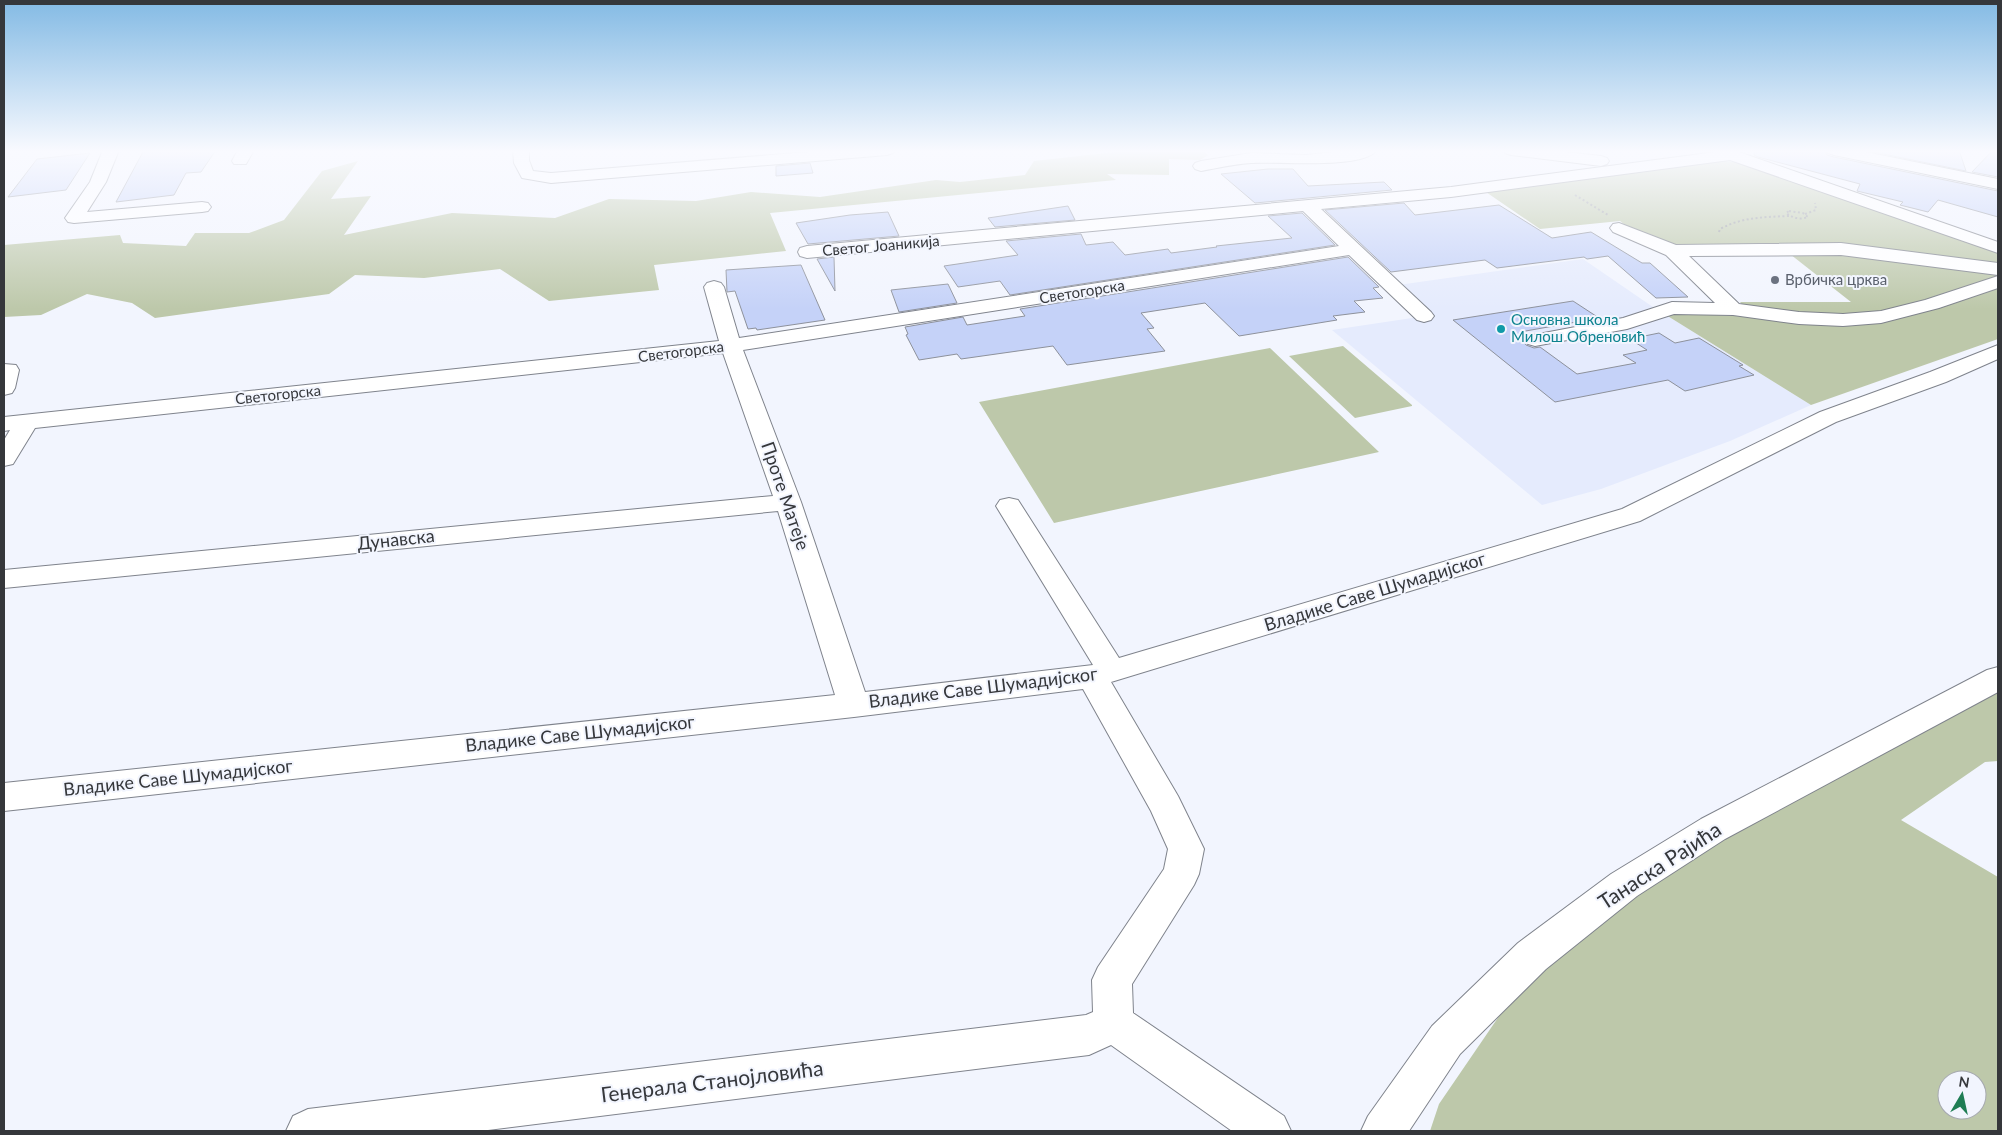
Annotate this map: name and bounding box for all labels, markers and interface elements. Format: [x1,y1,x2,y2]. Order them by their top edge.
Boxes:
street label: Светог Јоаникија [822,231,940,259]
place label: Врбичка црква [1785,270,1887,288]
marker: Врбичка црква [1769,274,1781,286]
street label: Светогорска [1038,275,1126,307]
place label: Основна школа Милош Обреновић [1511,310,1645,345]
marker: Основна школа Милош Обреновић [1495,323,1507,335]
street label: Светогорска [637,337,725,365]
street label: Светогорска [234,381,322,407]
street label: Проте Матеје [757,439,815,553]
street label: Дунавска [356,524,436,554]
street label: Владике Саве Шумадијског [1261,547,1489,635]
street label: Владике Саве Шумадијског [867,662,1099,712]
street label: Владике Саве Шумадијског [464,710,696,756]
street label: Владике Саве Шумадијског [62,754,294,800]
street label: Танаска Рајића [1593,816,1725,914]
street label: Генерала Станојловића [599,1054,825,1107]
north arrow [1937,1070,1987,1120]
text: N [1957,1072,1971,1091]

